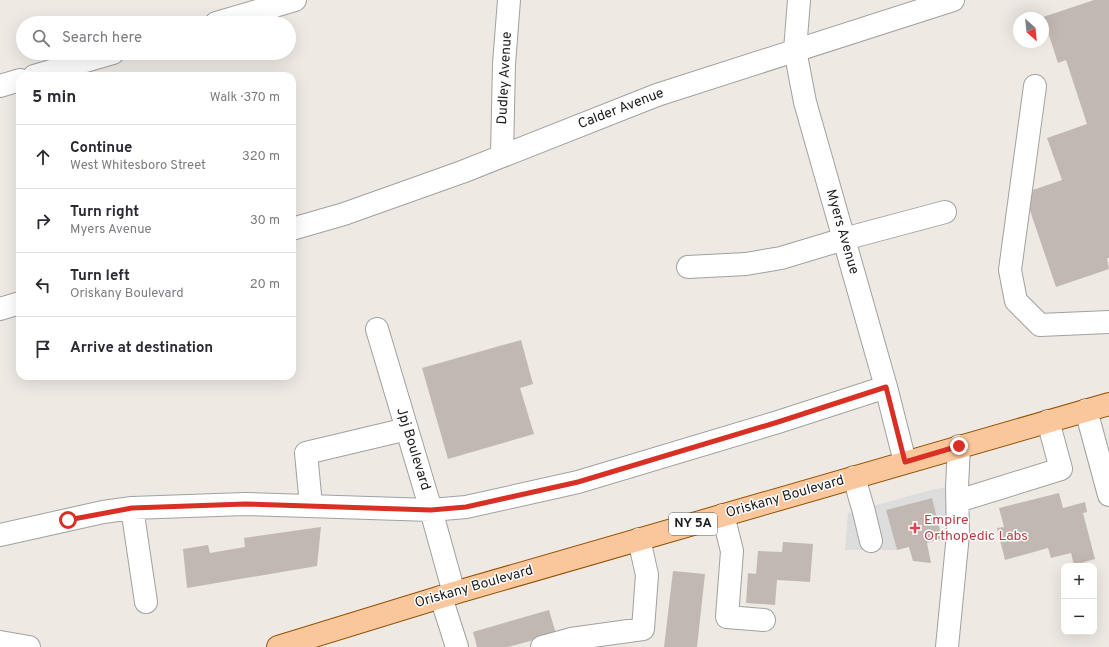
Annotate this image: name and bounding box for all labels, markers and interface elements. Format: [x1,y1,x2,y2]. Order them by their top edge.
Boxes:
north arrow [1013,12,1049,48]
search box [16,16,296,60]
icon: search [30,27,52,49]
text: Search here [62,29,142,48]
street label: Dudley Avenue [494,31,516,125]
street label: Calder Avenue [576,85,666,133]
text: 5 min [32,87,76,109]
text: Walk · 370 m [210,90,280,106]
text: Continue [70,139,132,158]
icon: ahead [32,146,54,168]
text: 320 m [242,149,280,165]
text: West Whitesboro Street [70,158,206,174]
street label: Myers Avenue [822,188,862,276]
text: Turn right [70,203,139,222]
icon: right [32,210,54,232]
text: 30 m [250,213,280,229]
text: Myers Avenue [70,222,151,238]
text: Turn left [70,267,130,286]
icon: left [32,274,54,296]
text: 20 m [250,277,280,293]
text: Oriskany Boulevard [70,286,184,302]
icon: arrive [32,338,54,360]
text: Arrive at destination [70,339,213,358]
street label: Jpj Boulevard [392,406,434,492]
route end [950,437,968,455]
street label: Oriskany Boulevard [724,472,846,522]
route start [59,511,77,529]
place label: Empire Orthopedic Labs [924,512,1028,545]
road number: NY 5A [669,513,717,535]
marker: Empire Orthopedic Labs [909,522,921,534]
street label: Oriskany Boulevard [413,562,535,612]
map controls [1061,563,1097,635]
button: + [1061,563,1097,599]
button: − [1061,599,1097,635]

